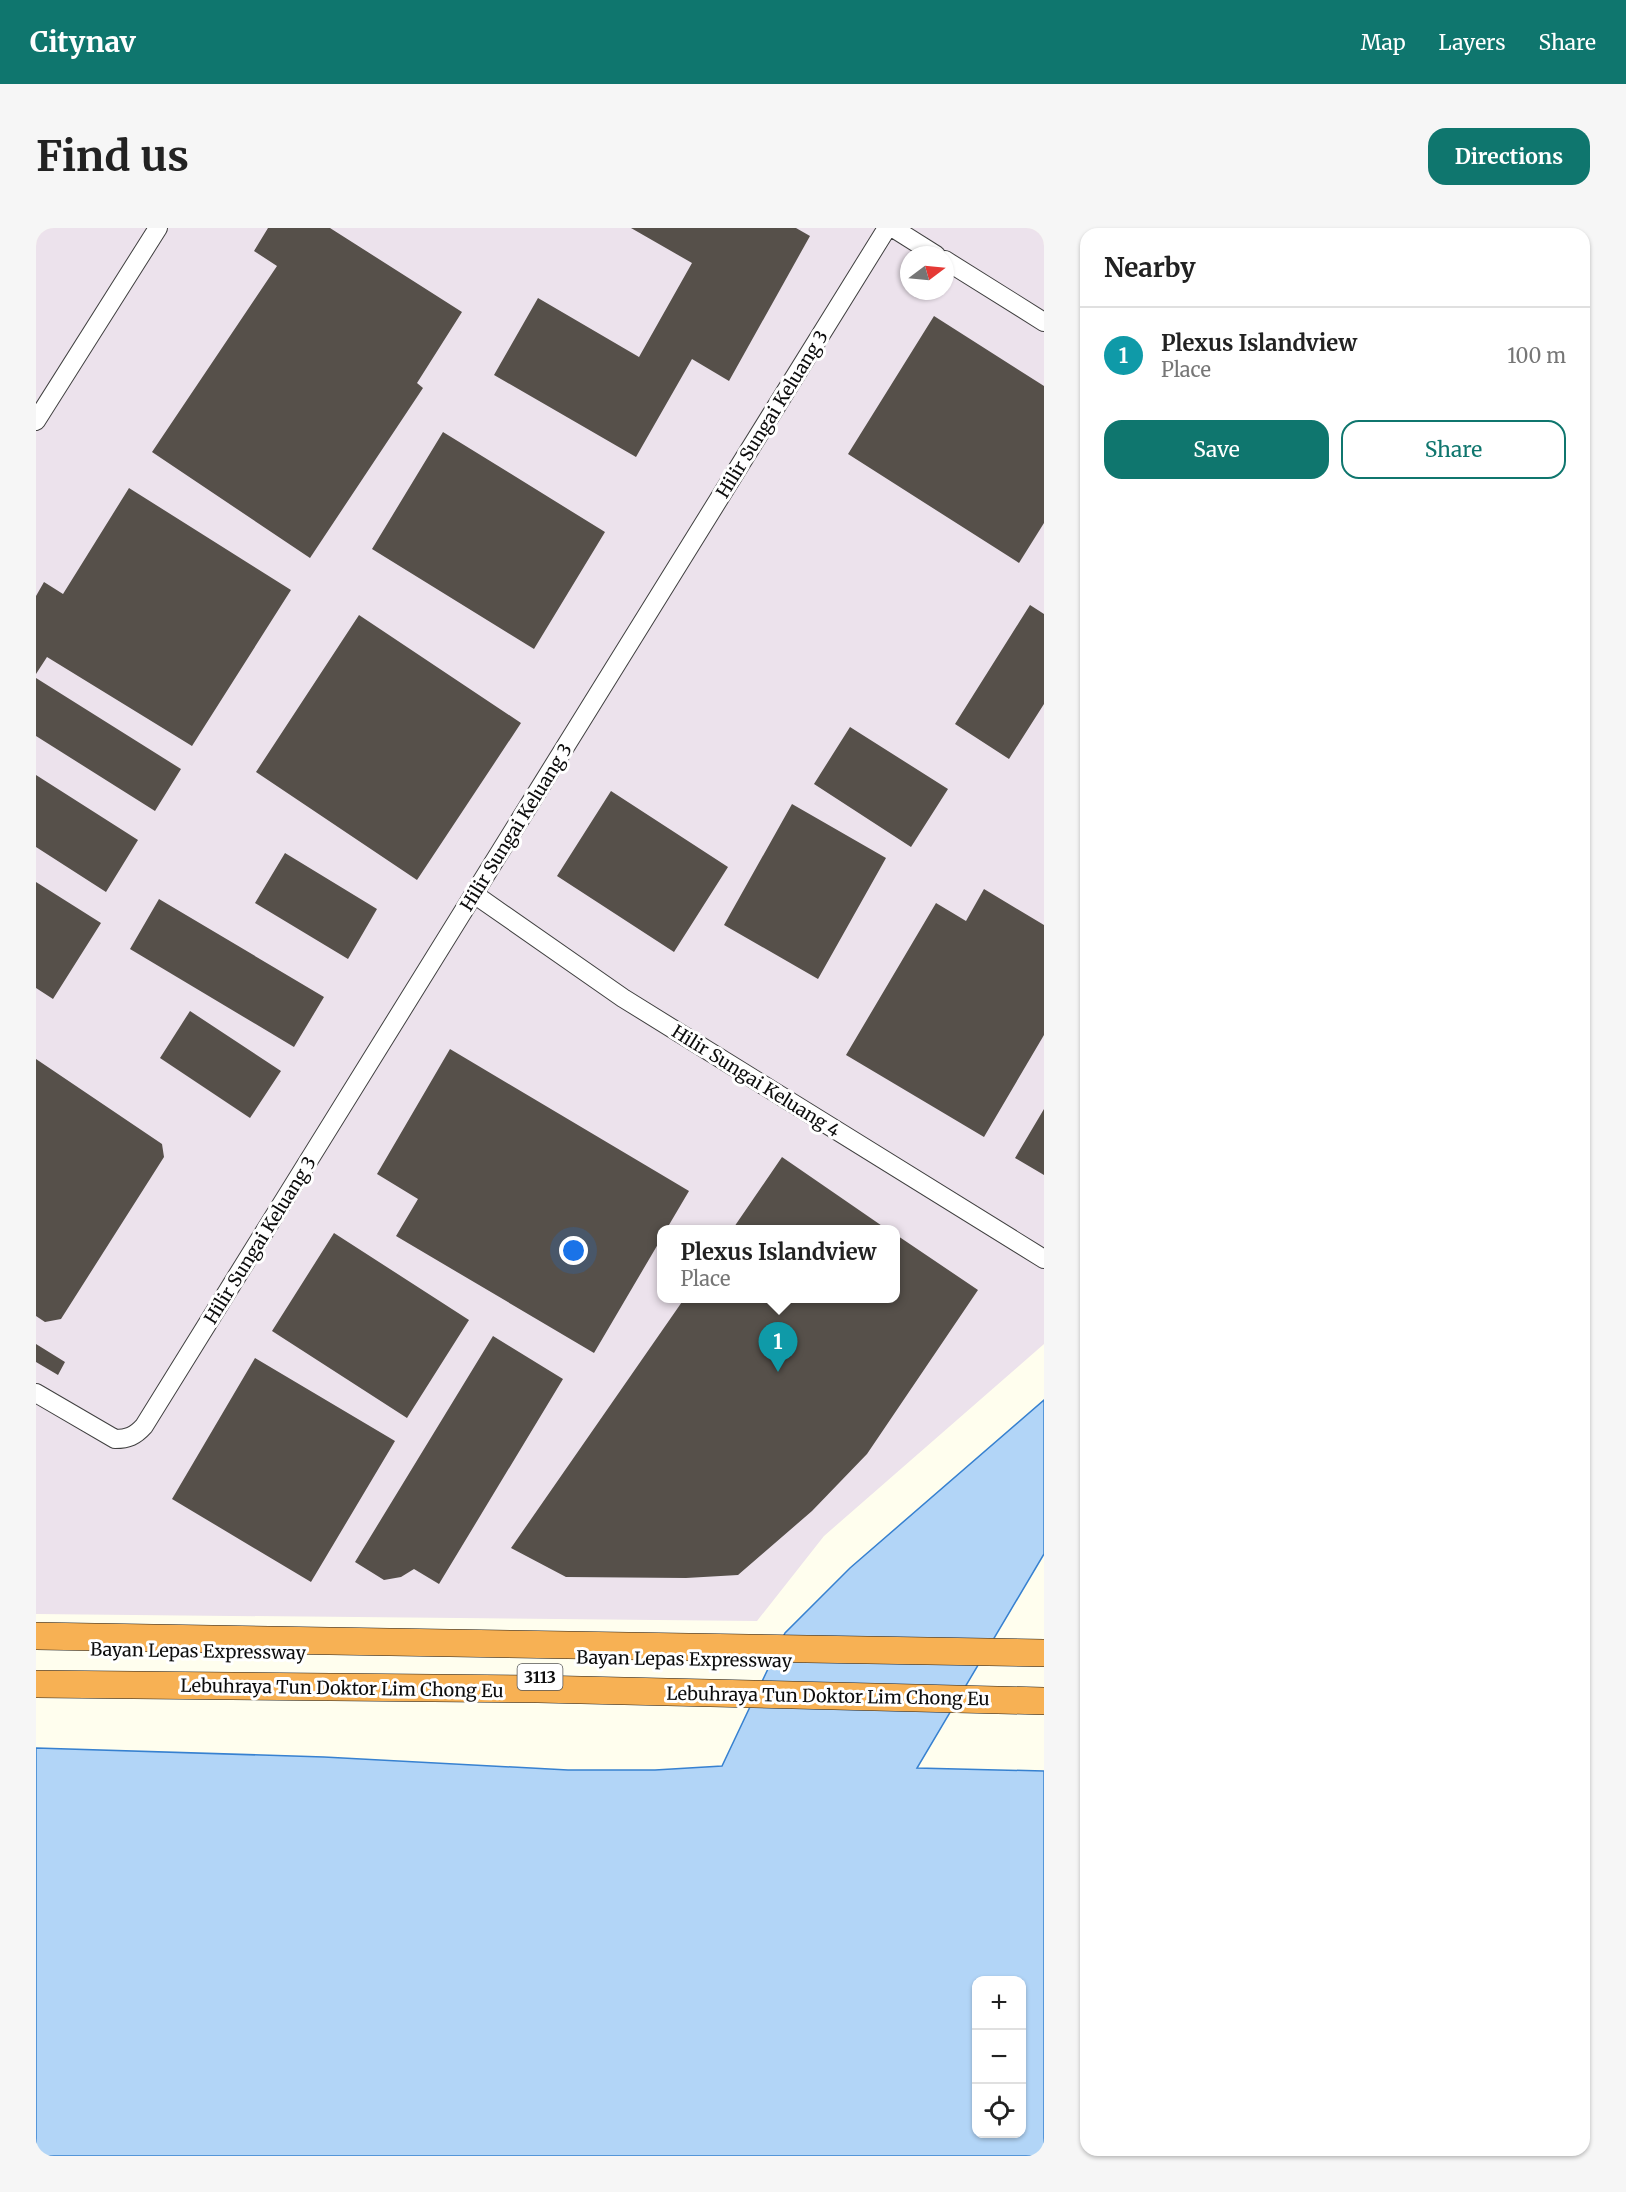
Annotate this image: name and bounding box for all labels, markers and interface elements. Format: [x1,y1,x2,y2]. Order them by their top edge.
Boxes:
text: Citynav [30,24,136,60]
text: Map [1361,29,1406,56]
text: Layers [1439,29,1506,56]
text: Share [1539,29,1596,56]
button: Directions [1428,128,1590,185]
text: Find us [36,130,189,182]
north arrow [900,246,954,300]
text: Nearby [1104,251,1196,284]
street label: Hilir Sungai Keluang 3 [711,326,833,502]
text: Plexus Islandview [1161,329,1357,357]
text: 1 [1119,343,1128,368]
text: 100 m [1507,343,1566,368]
text: Place [1161,357,1211,382]
button: Save [1104,420,1329,479]
button: Share [1341,420,1566,479]
street label: Hilir Sungai Keluang 3 [455,739,577,915]
street label: Hilir Sungai Keluang 4 [668,1020,844,1142]
street label: Hilir Sungai Keluang 3 [199,1152,321,1328]
popup [657,1225,900,1303]
your location [559,1236,588,1265]
text: Plexus Islandview [680,1238,877,1266]
text: Place [680,1266,730,1291]
pin: 1 [758,1322,798,1372]
street label: Bayan Lepas Expressway [90,1638,307,1664]
street label: Bayan Lepas Expressway [576,1646,793,1672]
road number: 3113 [518,1664,562,1690]
street label: Lebuhraya Tun Doktor Lim Chong Eu [180,1674,504,1702]
street label: Lebuhraya Tun Doktor Lim Chong Eu [666,1682,990,1710]
map controls [972,1976,1026,2138]
button: + [972,1976,1026,2030]
button: − [972,2030,1026,2084]
button: locate [972,2084,1026,2138]

